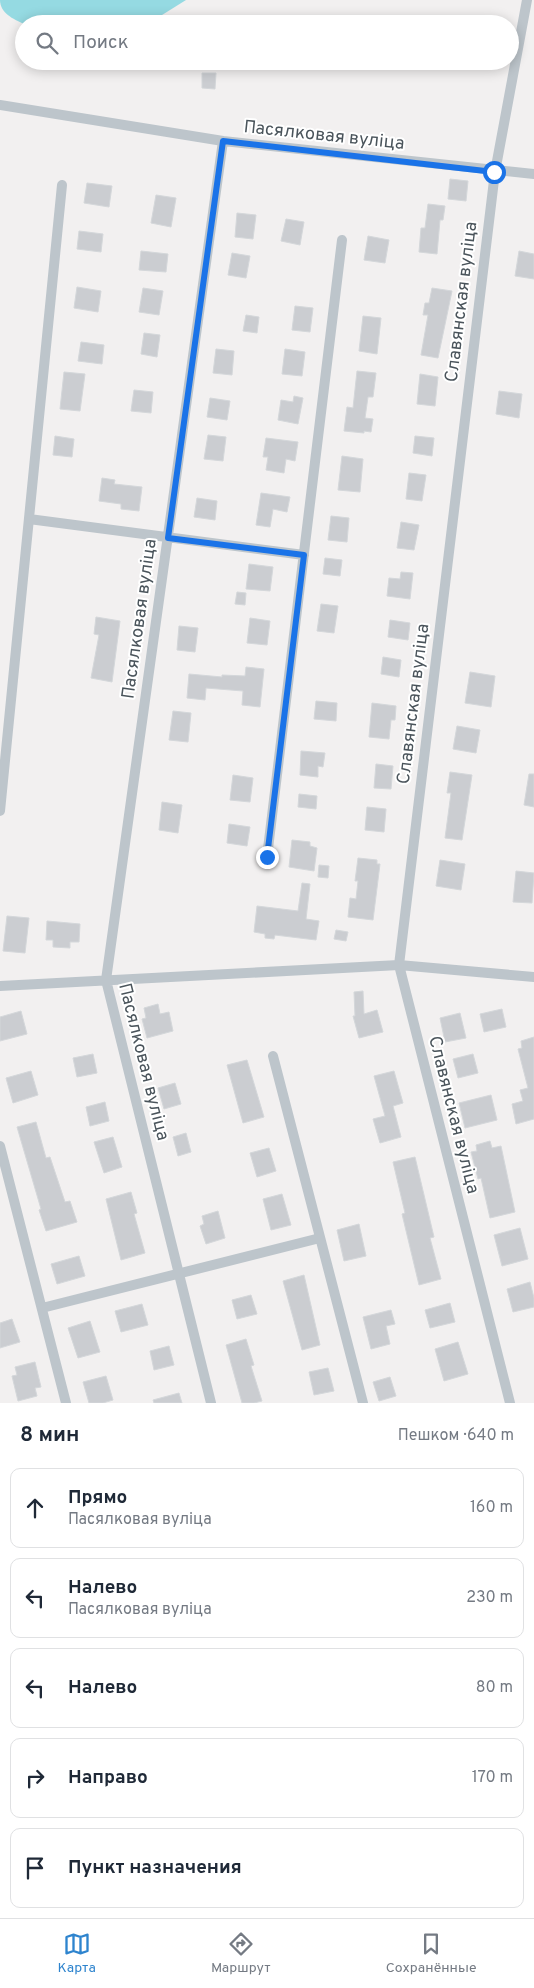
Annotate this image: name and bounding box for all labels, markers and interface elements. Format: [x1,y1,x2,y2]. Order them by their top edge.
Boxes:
search box [15,15,519,70]
icon: search [33,29,61,57]
text: Поиск [73,31,129,55]
street label: Пасялковая вуліца [242,116,406,156]
route start [483,161,506,184]
street label: Славянская вуліца [441,220,483,384]
street label: Пасялковая вуліца [117,537,163,701]
street label: Славянская вуліца [393,622,435,786]
route end [256,846,279,869]
street label: Пасялковая вуліца [112,981,174,1143]
street label: Славянская вуліца [422,1034,484,1196]
text: 8 мин [20,1422,79,1449]
text: Пешком · 640 m [398,1426,514,1446]
text: Прямо [68,1486,127,1510]
icon: ahead [21,1494,49,1522]
text: 160 m [470,1498,513,1518]
text: Пасялковая вуліца [68,1510,212,1530]
text: Налево [68,1576,137,1600]
icon: left [21,1584,49,1612]
text: 230 m [466,1588,513,1608]
text: Пасялковая вуліца [68,1600,212,1620]
icon: left [21,1674,49,1702]
text: Налево [68,1676,137,1700]
text: 80 m [476,1678,513,1698]
icon: right [21,1764,49,1792]
text: Направо [68,1766,148,1790]
text: 170 m [472,1768,513,1788]
icon: arrive [21,1854,49,1882]
text: Пункт назначения [68,1856,242,1880]
tab: Карта [58,1930,96,1977]
tab: Маршрут [211,1930,271,1977]
tab: Сохранённые [386,1930,476,1977]

